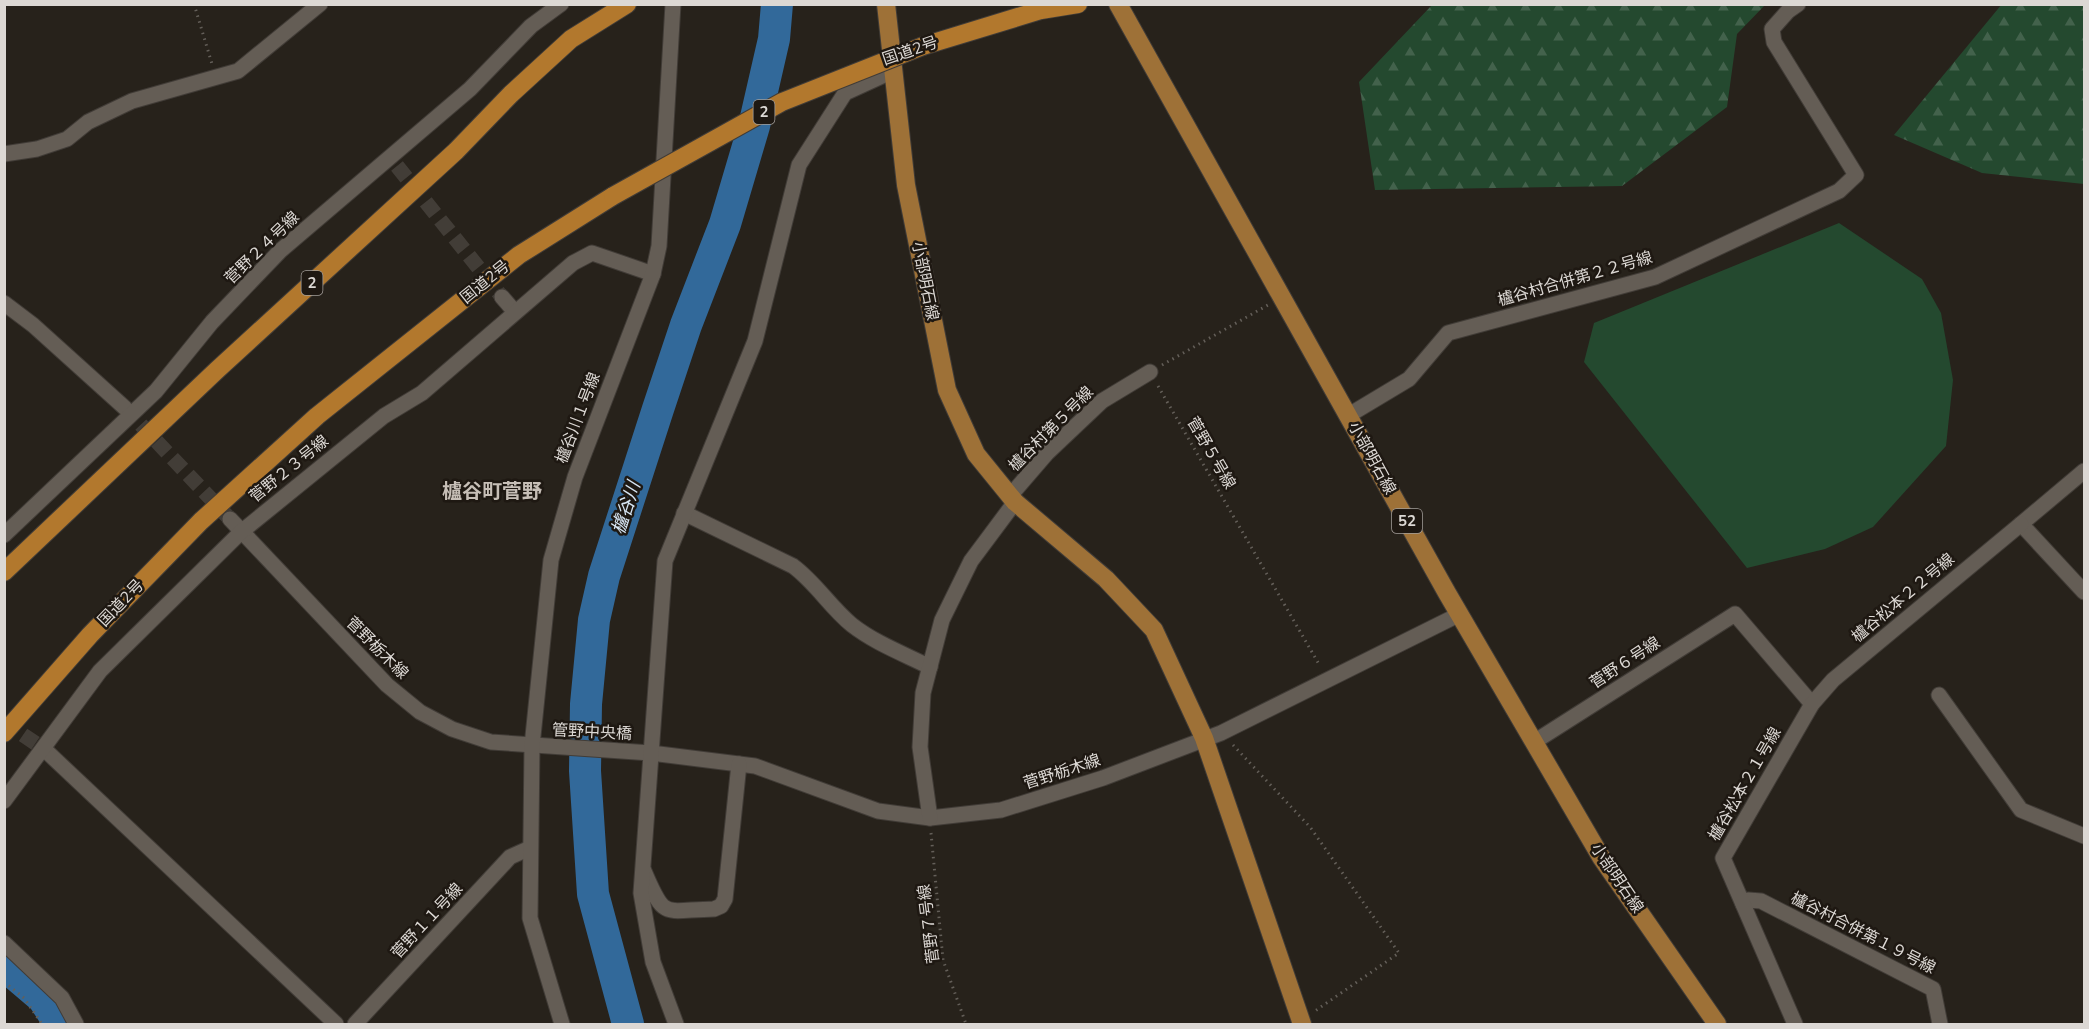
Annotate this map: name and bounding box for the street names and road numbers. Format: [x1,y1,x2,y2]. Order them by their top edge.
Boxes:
street label: 国道2号 [879,31,941,71]
road number: 2 [754,100,774,124]
street label: 菅野２４号線 [220,207,304,289]
street label: 小部明石線 [907,240,943,322]
street label: 櫨谷村合併第２２号線 [1495,246,1655,312]
street label: 国道2号 [456,255,514,309]
road number: 2 [302,271,322,295]
street label: 櫨谷川１号線 [551,369,605,467]
street label: 櫨谷村第５号線 [1004,382,1098,476]
street label: 菅野５号線 [1181,413,1241,493]
street label: 小部明石線 [1343,418,1401,498]
street label: 菅野２３号線 [245,430,333,508]
road number: 52 [1392,509,1422,533]
street label: 櫨谷松本２２号線 [1847,548,1959,648]
street label: 国道2号 [93,575,149,631]
street label: 菅野栃木線 [341,612,413,684]
street label: 菅野６号線 [1585,632,1665,694]
street label: 管野中央橋 [551,719,633,745]
street label: 櫨谷松本２１号線 [1703,723,1787,845]
street label: 菅野栃木線 [1021,749,1103,795]
street label: 小部明石線 [1586,839,1648,917]
street label: 菅野１１号線 [386,878,468,964]
street label: 菅野７号線 [913,883,945,965]
street label: 櫨谷村合併第１９号線 [1787,887,1939,979]

